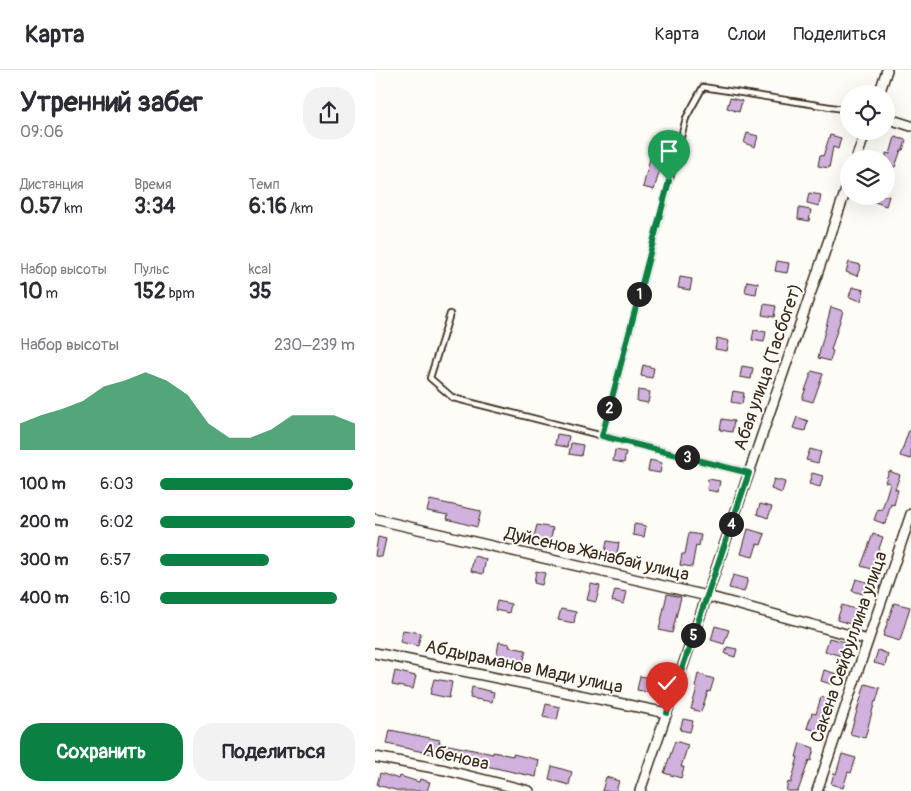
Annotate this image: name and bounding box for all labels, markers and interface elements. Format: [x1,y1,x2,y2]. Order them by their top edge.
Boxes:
text: Карта [25,20,84,49]
text: Карта [655,23,699,46]
text: Слои [727,23,765,46]
text: Поделиться [793,23,886,46]
text: Утренний забег [20,85,203,120]
map controls [840,85,895,205]
button: locate [840,85,895,140]
button: share [303,87,355,139]
text: 09:06 [20,122,64,142]
pin [648,130,690,181]
icon: arrive [655,137,683,165]
button: layers [840,150,895,205]
text: Дистанция [20,176,84,193]
text: Время [134,176,172,193]
text: Темп [249,176,280,193]
text: 0.57 [20,193,61,220]
text: 3:34 [134,193,176,220]
text: 6:16 [249,193,287,220]
text: km [61,200,83,217]
text: /km [287,200,313,217]
text: Набор высоты [20,261,107,278]
text: Пульс [134,261,170,278]
text: kcal [249,261,271,278]
text: 10 [20,278,43,305]
text: 152 [134,278,166,305]
text: 35 [249,278,272,305]
street label: Абая улица (Тасбогет) [729,280,807,454]
pin: 1 [627,282,651,306]
text: m [43,285,58,302]
text: bpm [166,285,195,302]
text: 1 [637,286,642,303]
text: Набор высоты [20,335,119,355]
text: 230–239 m [274,335,355,355]
pin: 2 [597,396,621,420]
text: 2 [606,400,613,417]
pin: 3 [675,444,699,470]
text: 3 [684,449,691,466]
text: 100 m [20,474,66,494]
text: 6:03 [100,474,133,494]
text: 200 m [20,512,68,532]
text: 6:02 [100,512,133,532]
pin: 4 [719,512,743,536]
text: 4 [727,516,736,533]
street label: Дуйсенов Жанабай улица [502,521,691,586]
street label: Сакена Сейфуллина улица [805,548,893,746]
text: 300 m [20,550,68,570]
text: 6:57 [100,550,131,570]
text: 400 m [20,588,69,608]
text: 6:10 [100,588,131,608]
pin: 5 [681,622,705,648]
text: 5 [690,627,697,644]
street label: Абдыраманов Мади улица [423,635,625,699]
pin [646,662,688,713]
icon: check [653,669,681,697]
button: Сохранить [20,723,183,781]
button: Поделиться [193,723,355,781]
street label: Абенова [421,738,491,776]

